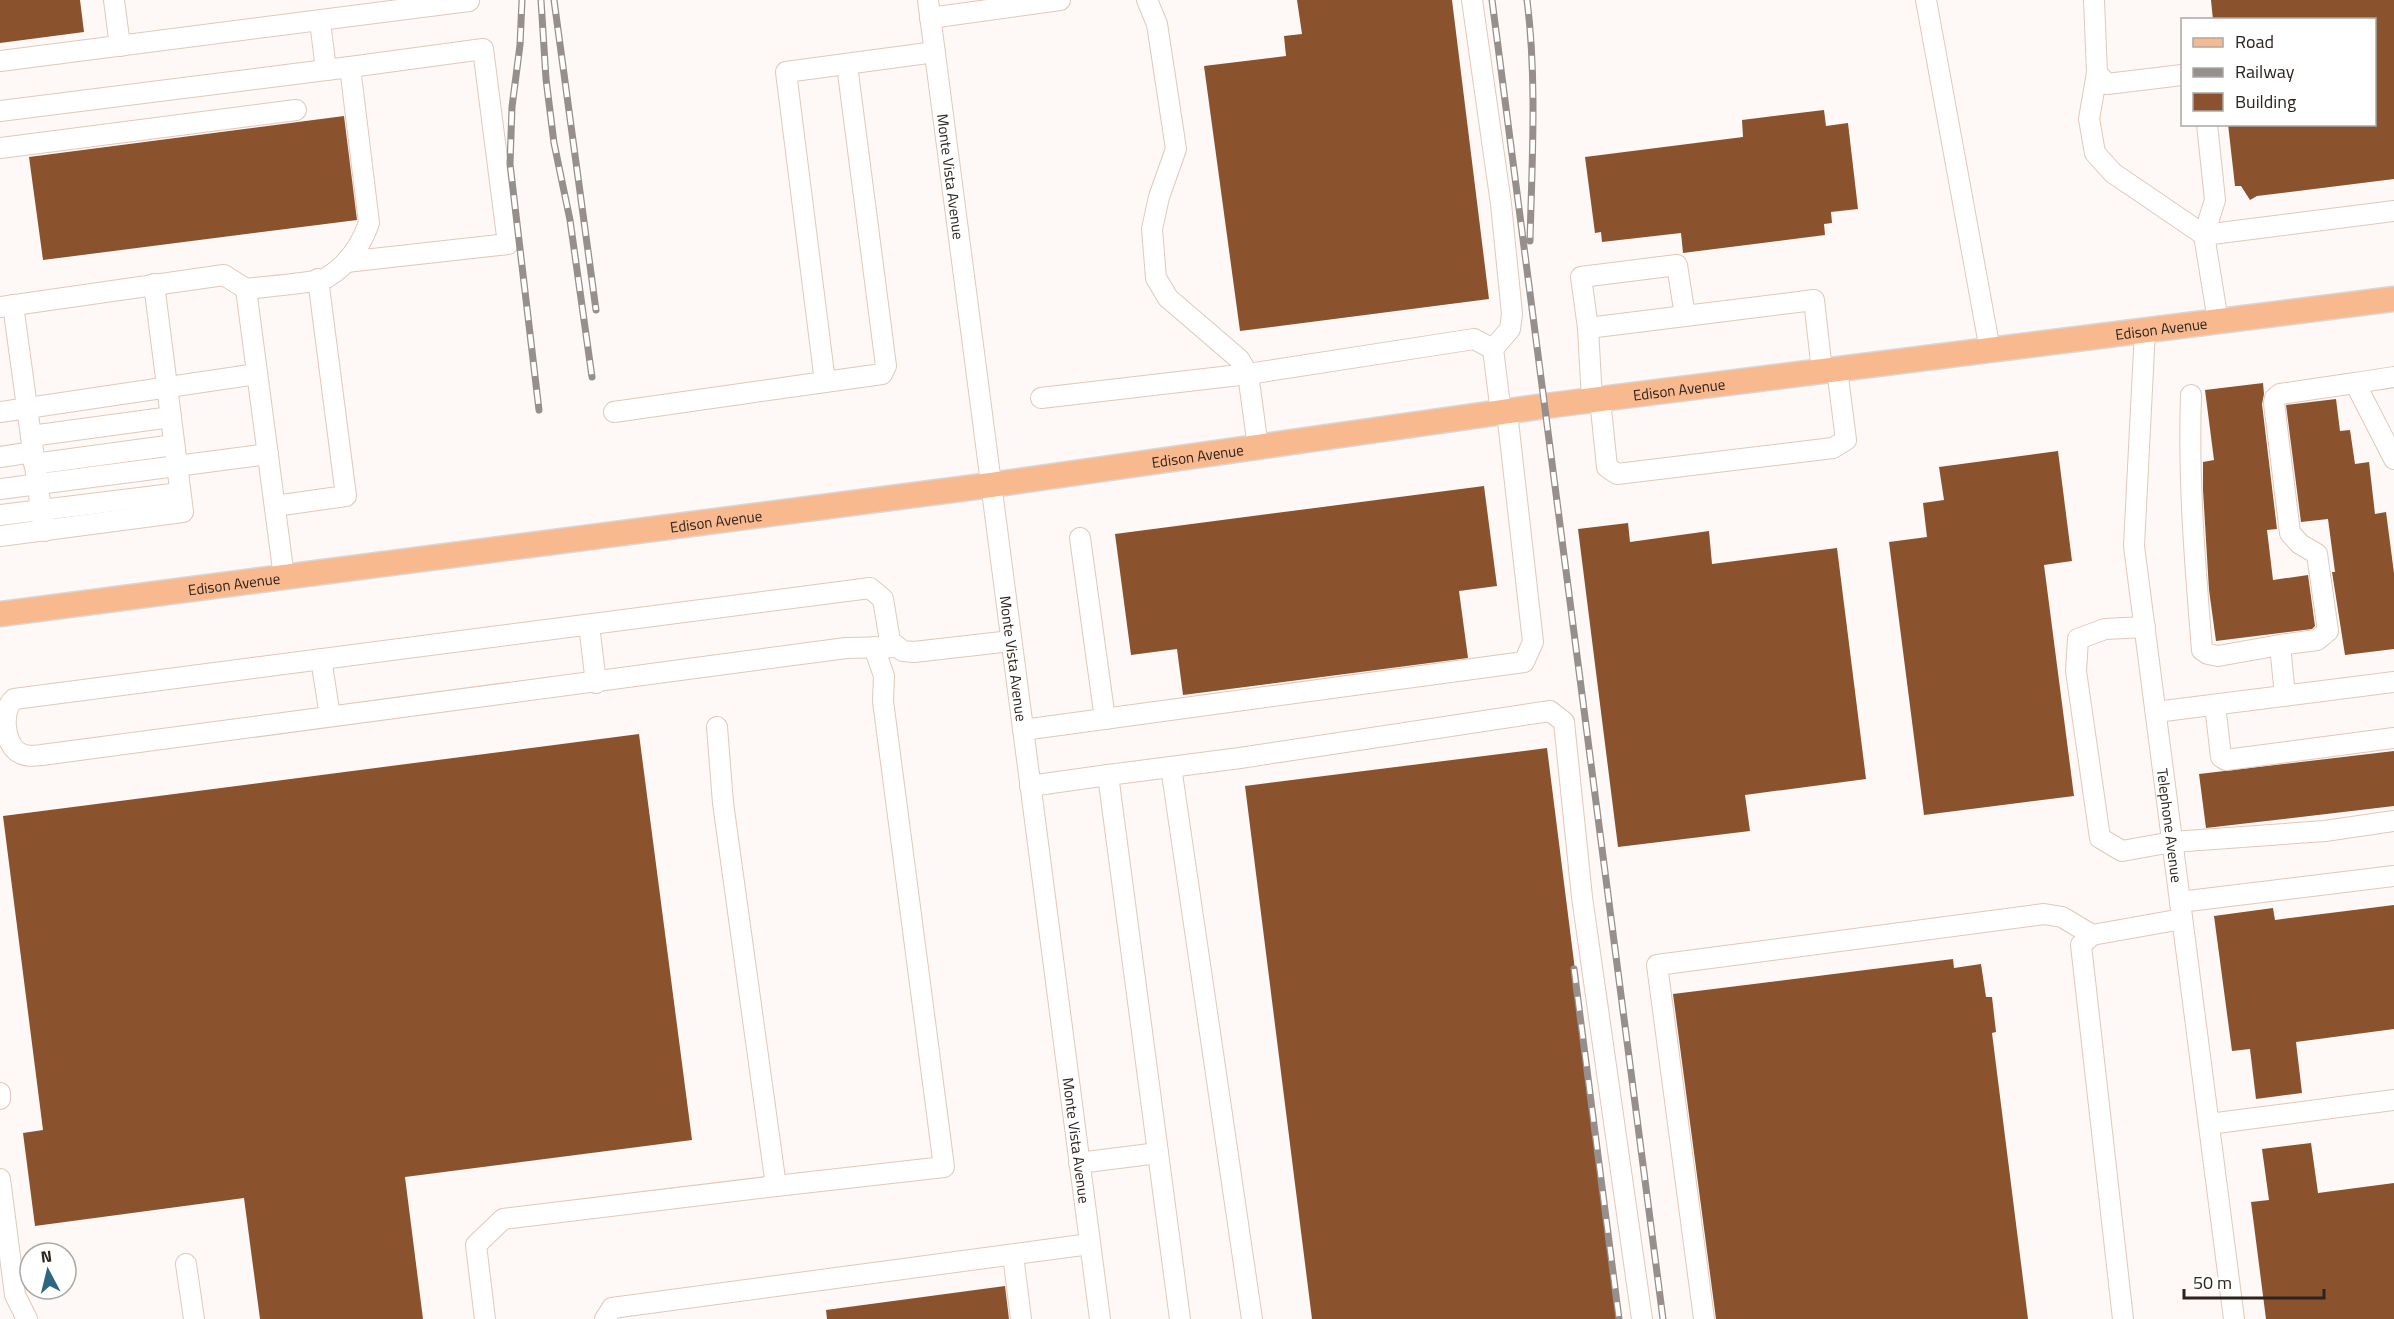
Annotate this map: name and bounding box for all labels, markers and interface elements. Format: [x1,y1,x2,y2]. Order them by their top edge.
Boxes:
legend [2181,18,2376,126]
text: Road [2235,28,2274,55]
text: Railway [2235,58,2295,85]
text: Building [2235,88,2296,115]
street label: Monte Vista Avenue [931,112,971,241]
street label: Edison Avenue [2114,311,2209,346]
street label: Edison Avenue [1632,372,1726,406]
street label: Edison Avenue [1150,438,1245,473]
street label: Edison Avenue [669,503,763,538]
street label: Edison Avenue [187,566,281,601]
street label: Monte Vista Avenue [994,594,1033,723]
street label: Telephone Avenue [2151,767,2189,884]
street label: Monte Vista Avenue [1057,1076,1096,1205]
north arrow [18,1241,78,1301]
text: N [39,1244,53,1269]
scale bar [2184,1262,2324,1300]
text: 50 m [2193,1269,2232,1296]

